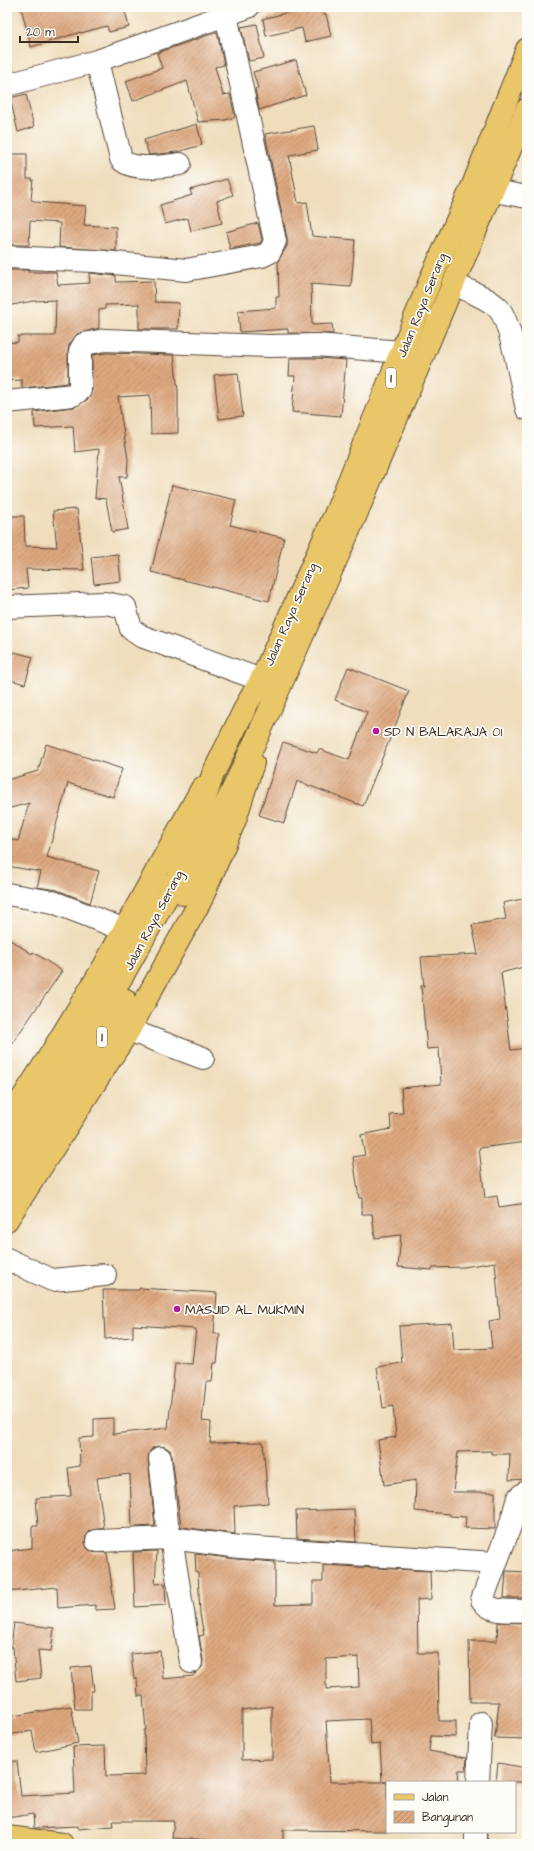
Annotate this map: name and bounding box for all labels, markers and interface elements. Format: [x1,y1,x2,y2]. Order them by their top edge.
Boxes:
scale bar [20,18,78,44]
text: 20 m [26,24,55,41]
street label: Jalan Raya Serang [393,250,452,361]
road number: 1 [386,368,396,388]
street label: Jalan Raya Serang [260,560,323,669]
place label: SD N BALARAJA 01 [384,723,502,741]
marker: SD N BALARAJA 01 [371,726,381,736]
street label: Jalan Raya Serang [120,867,189,974]
road number: 1 [97,1027,107,1047]
place label: MASJID AL MUKMIN [185,1301,304,1319]
marker: MASJID AL MUKMIN [172,1304,182,1314]
legend [386,1781,516,1833]
text: Jalan [422,1789,448,1806]
text: Bangunan [422,1809,473,1827]

